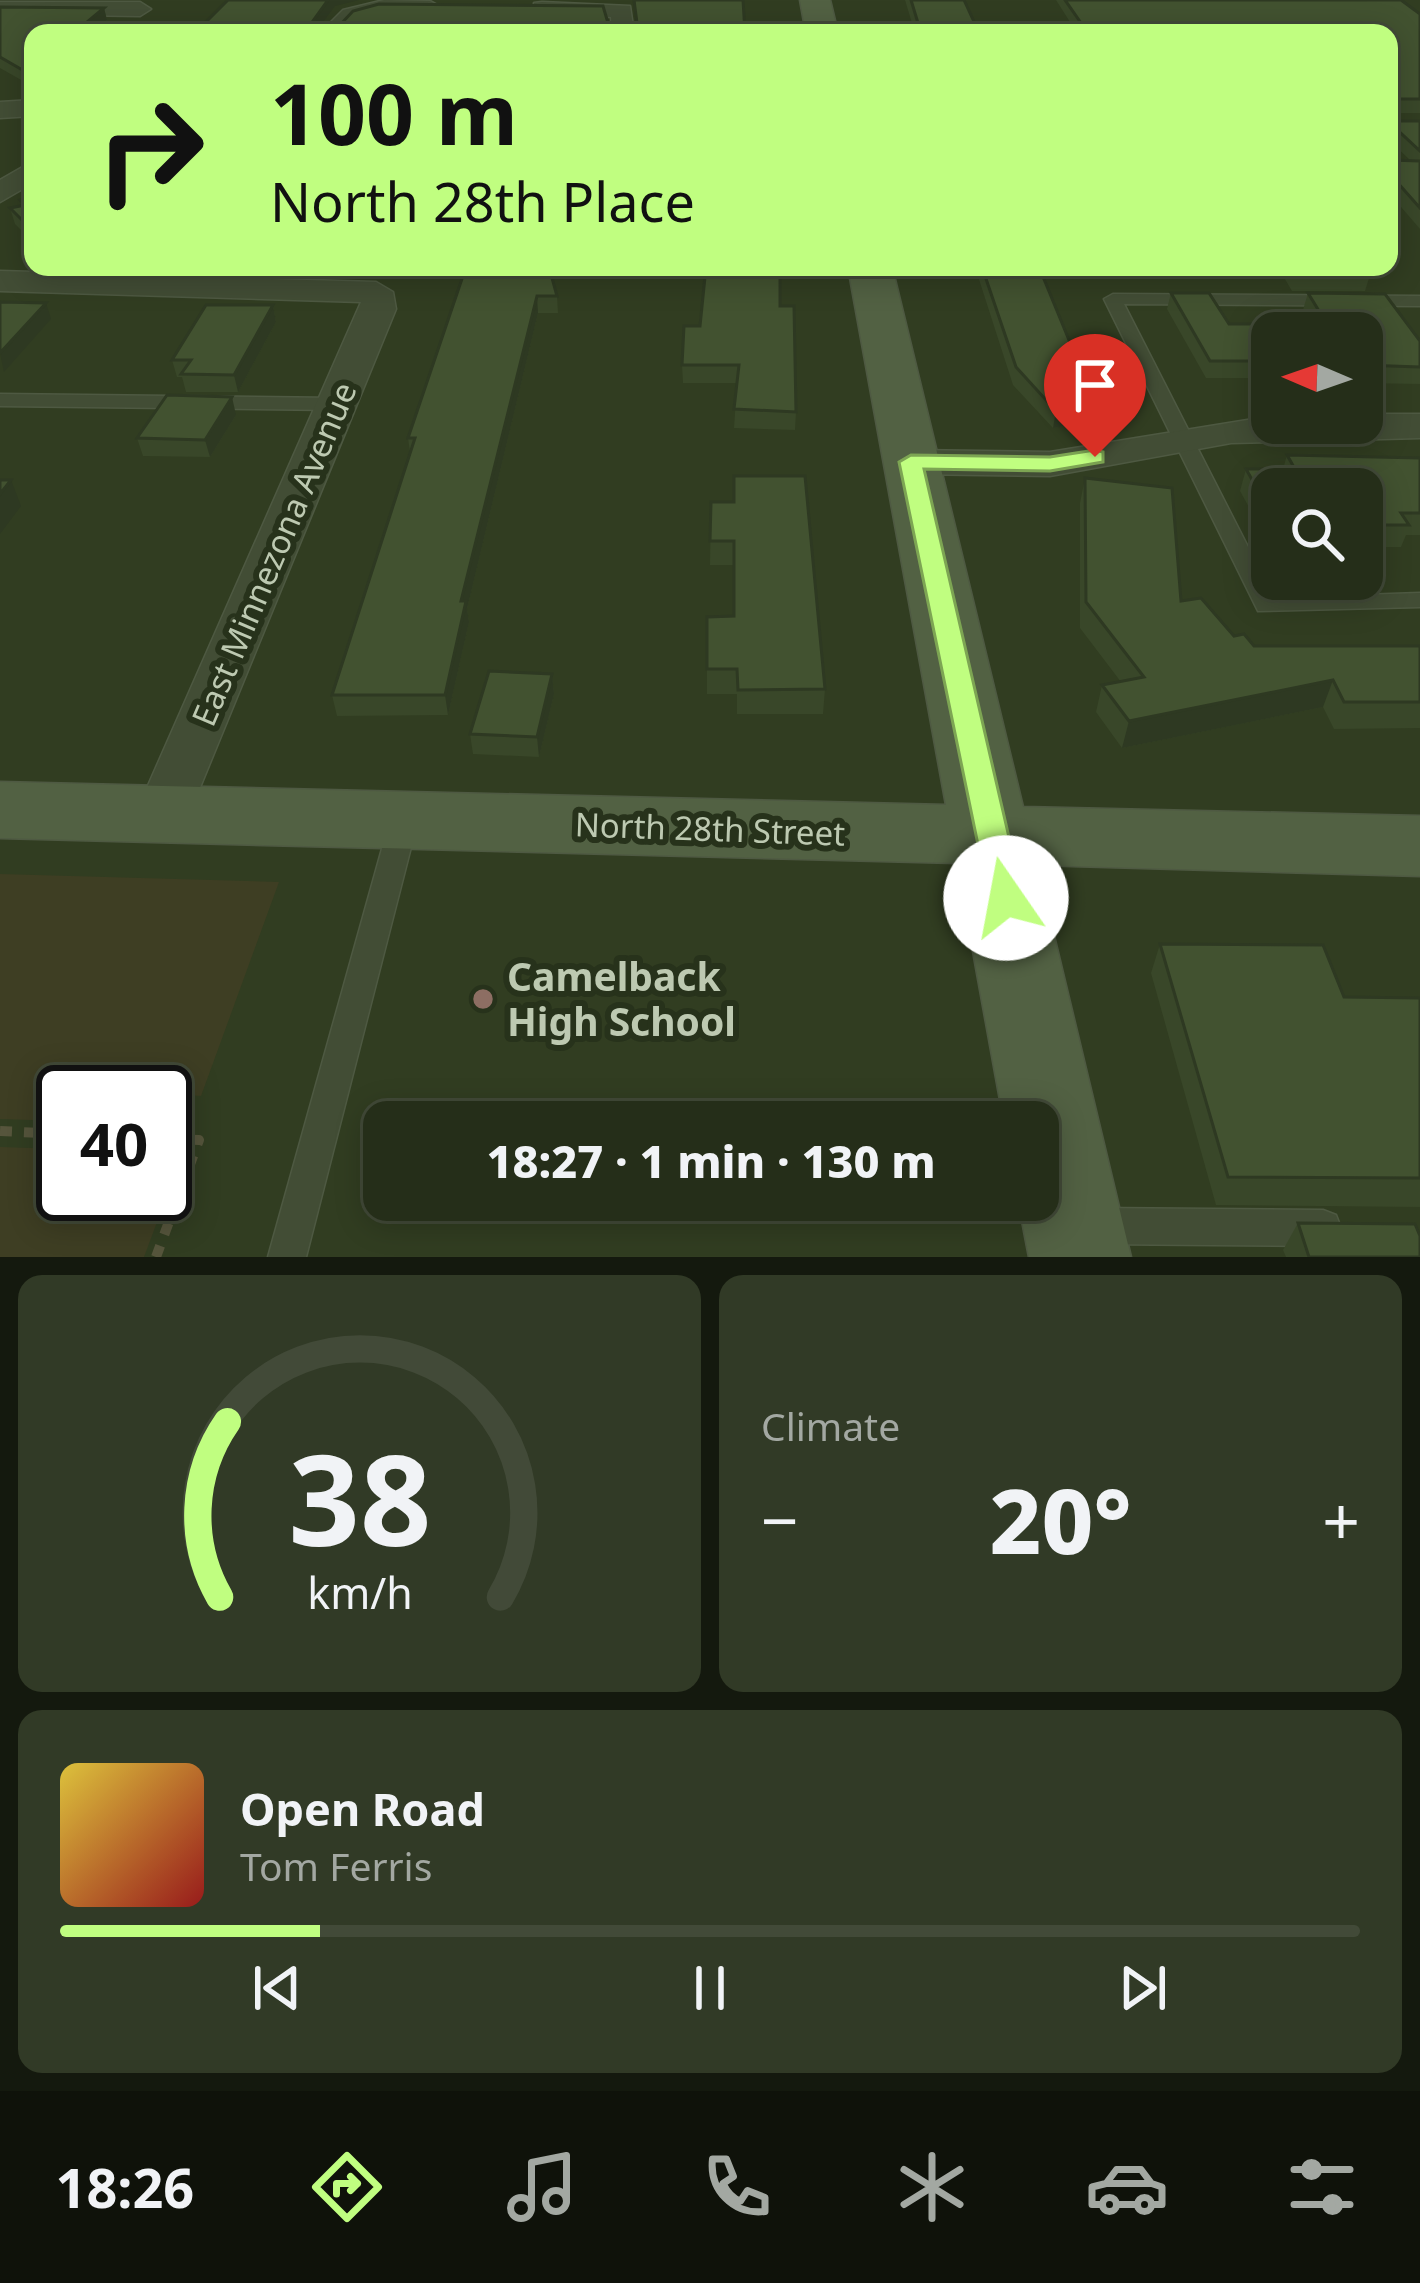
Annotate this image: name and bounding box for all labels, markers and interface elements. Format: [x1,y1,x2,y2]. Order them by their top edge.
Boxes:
text: 100 m [270,55,518,170]
icon: right [72,72,228,228]
text: North 28th Place [270,164,695,238]
north arrow [1251,312,1383,444]
map controls [1251,312,1383,600]
pin [1044,334,1146,457]
icon: arrive [1062,352,1128,418]
street label: East Minnezona Avenue [181,375,366,733]
button: search [1251,468,1383,600]
street label: North 28th Street [574,801,846,856]
position arrow [943,835,1069,961]
place label: Camelback High School [507,949,736,1047]
marker: Camelback High School [470,986,496,1012]
speed limit sign: 40 [36,1065,192,1221]
text: 18:27 · 1 min · 130 m [486,1130,936,1191]
text: Climate [761,1399,900,1452]
text: 38 [288,1413,431,1583]
text: 20° [989,1458,1132,1580]
text: − [761,1474,799,1564]
text: + [1322,1474,1360,1564]
text: km/h [307,1562,412,1621]
text: Open Road [240,1778,485,1839]
text: Tom Ferris [240,1839,432,1892]
icon: previous [244,1955,310,2021]
icon: pause [677,1955,743,2021]
icon: next [1110,1955,1176,2021]
icon: directions [305,2145,389,2229]
icon: music [500,2145,584,2229]
icon: phone [695,2145,779,2229]
icon: climate [890,2145,974,2229]
icon: car [1085,2145,1169,2229]
icon: filters [1280,2145,1364,2229]
text: 18:26 [56,2150,194,2224]

